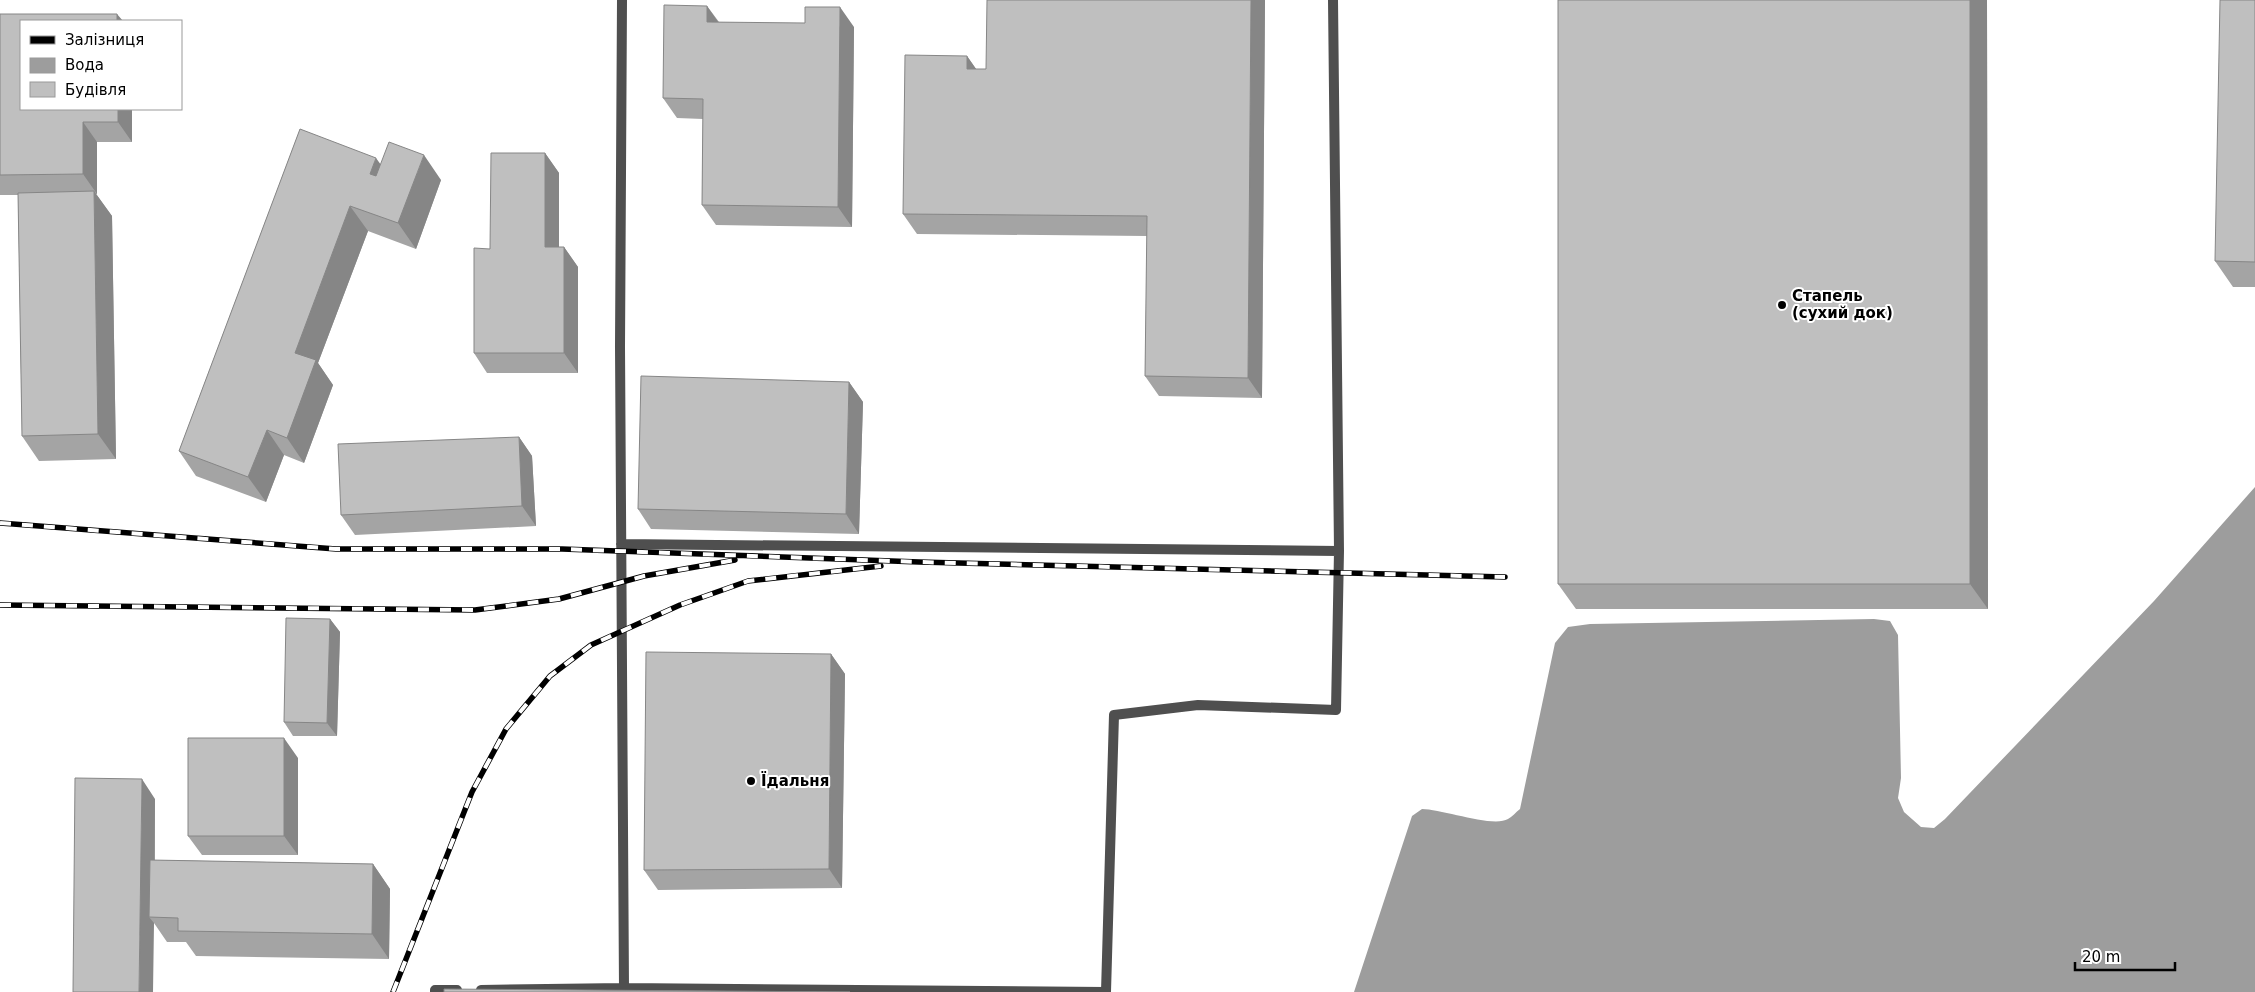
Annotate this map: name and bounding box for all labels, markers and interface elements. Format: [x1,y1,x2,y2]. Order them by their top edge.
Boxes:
legend [20,20,182,110]
text: Залізниця [65,31,144,49]
text: Вода [65,56,104,74]
text: Будівля [65,81,126,99]
place label: Стапель (сухий док) [1792,287,1893,322]
marker: Стапель (сухий док) [1776,299,1788,311]
place label: Їдальня [761,771,829,790]
marker: Їдальня [745,775,757,787]
scale bar [2075,940,2175,972]
text: 20 m [2082,948,2120,966]

